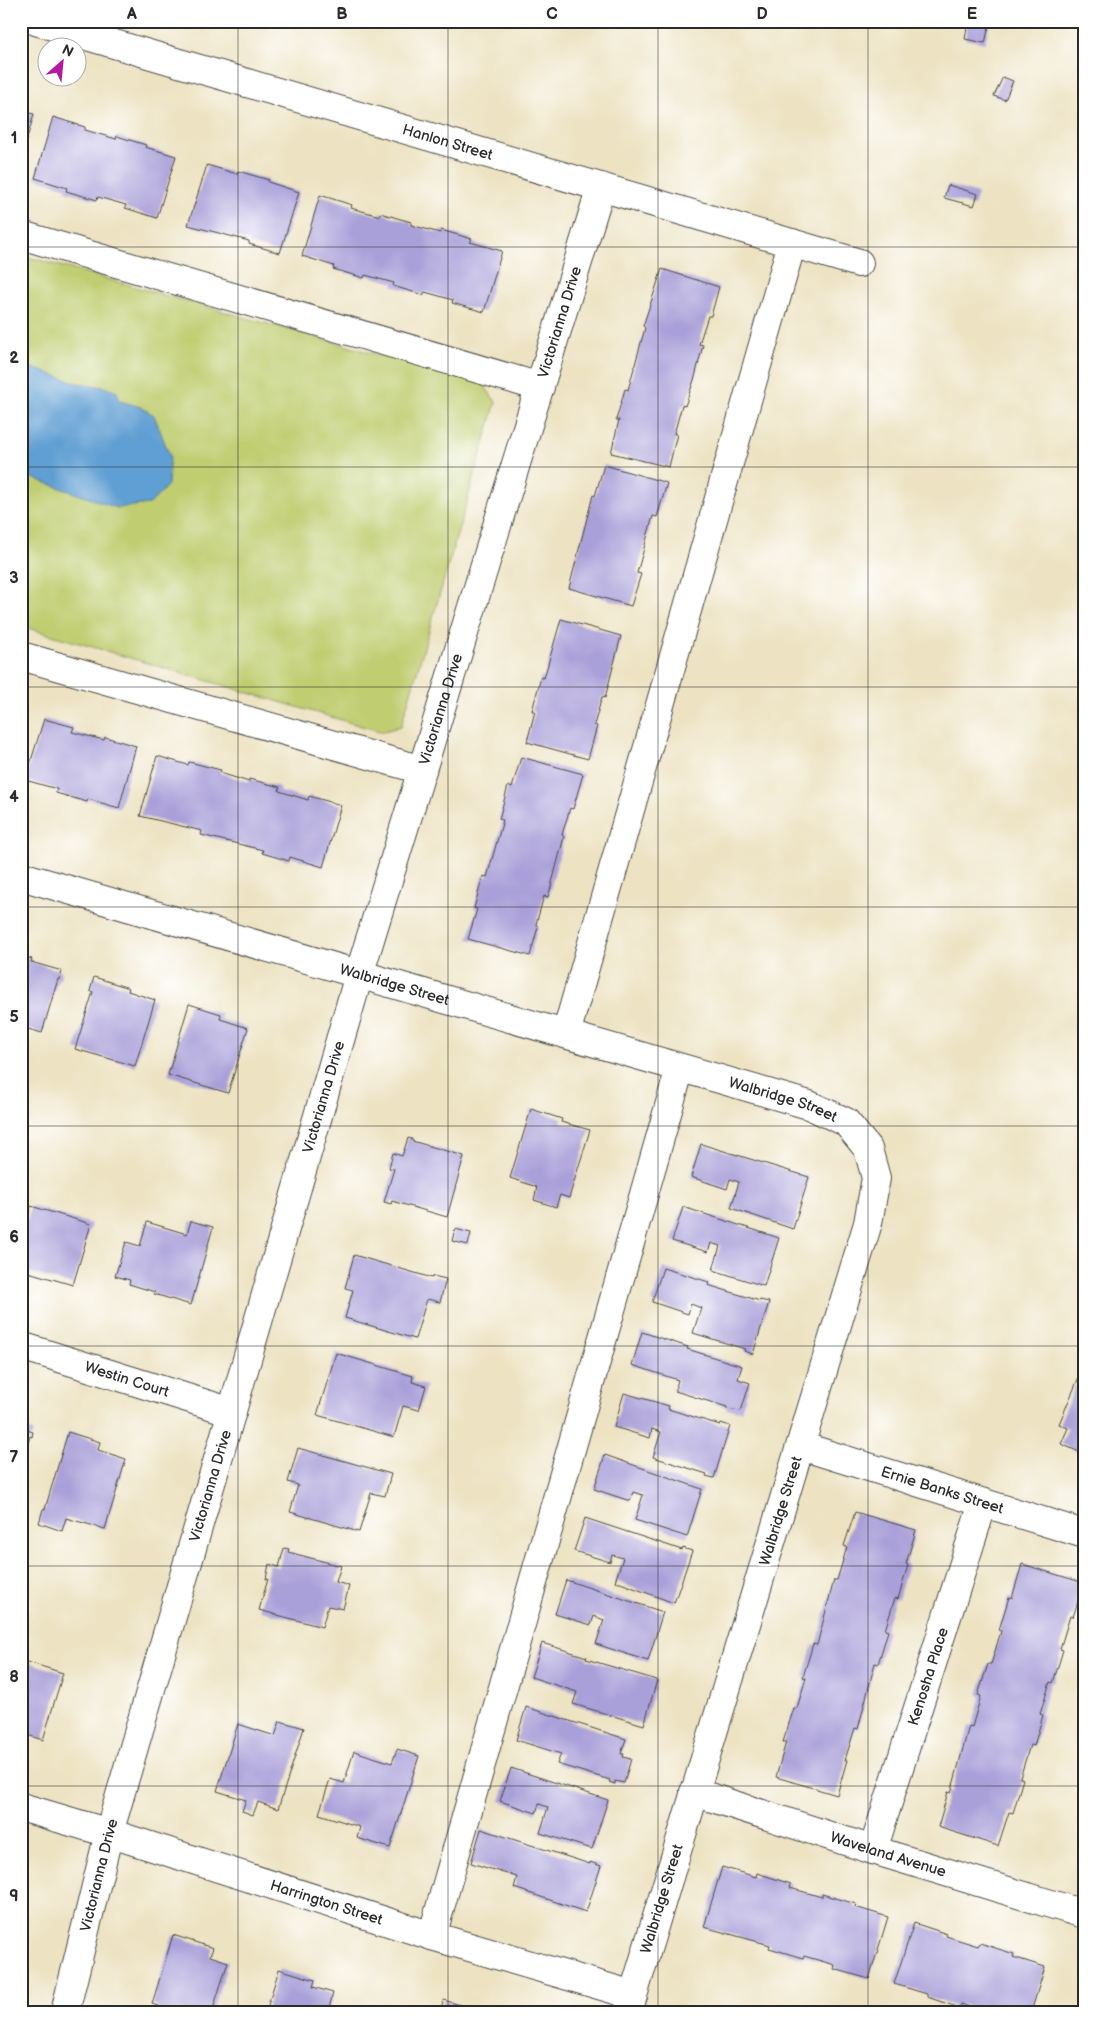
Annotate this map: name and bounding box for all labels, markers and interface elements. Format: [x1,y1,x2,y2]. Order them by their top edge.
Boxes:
text: A [126,5,137,24]
text: B [336,5,348,24]
text: C [546,5,558,24]
text: D [756,5,768,24]
text: E [967,5,977,24]
north arrow [38,38,88,88]
text: N [59,41,76,61]
street label: Hanlon Street [400,120,495,164]
text: 1 [11,129,17,148]
street label: Victorianna Drive [533,264,586,380]
text: 2 [9,349,19,368]
text: 3 [9,569,19,588]
street label: Victorianna Drive [415,651,467,767]
text: 4 [9,788,19,807]
street label: Walbridge Street [338,960,452,1010]
text: 5 [9,1008,19,1027]
street label: Victorianna Drive [298,1039,349,1155]
street label: Walbridge Street [726,1073,841,1126]
text: 6 [9,1228,19,1247]
street label: Westin Court [82,1357,172,1401]
street label: Victorianna Drive [185,1427,236,1544]
text: 7 [10,1448,19,1467]
street label: Walbridge Street [755,1454,807,1568]
street label: Ernie Banks Street [879,1462,1006,1518]
street label: Kenosha Place [904,1625,952,1728]
text: 8 [9,1668,19,1687]
street label: Victorianna Drive [76,1816,122,1934]
street label: Waveland Avenue [828,1827,949,1881]
street label: Walbridge Street [636,1842,688,1956]
street label: Harrington Street [268,1876,385,1929]
text: 9 [9,1887,19,1906]

